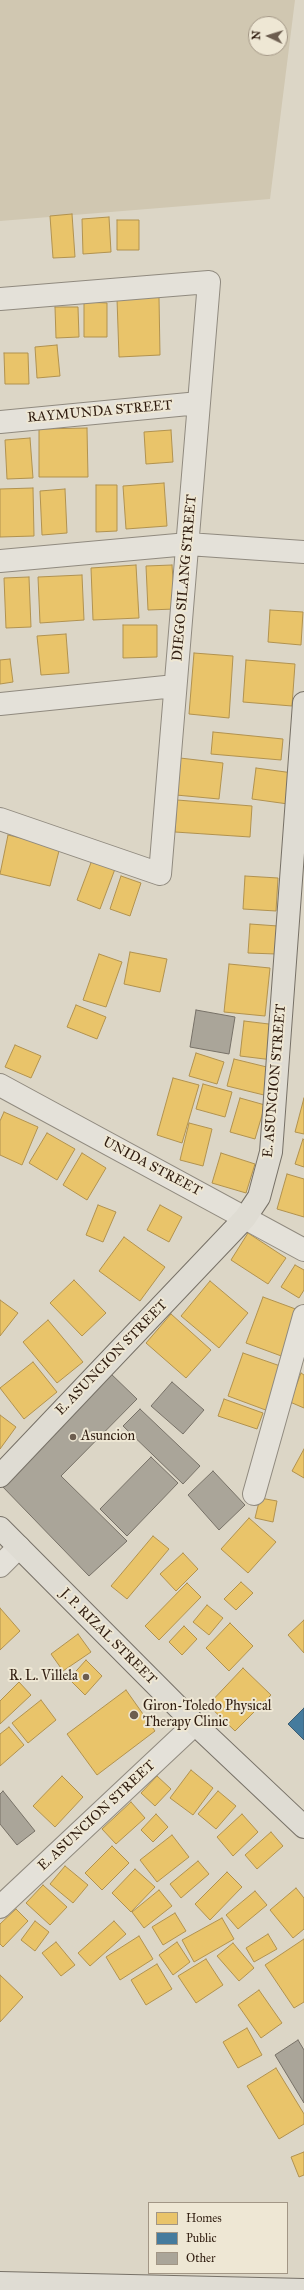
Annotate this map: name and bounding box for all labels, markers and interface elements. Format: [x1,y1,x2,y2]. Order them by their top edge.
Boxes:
north arrow [248,16,288,56]
text: N [250,30,263,40]
street label: RAYMUNDA STREET [27,397,173,427]
street label: DIEGO SILANG STREET [169,494,201,662]
street label: E. ASUNCION STREET [260,1003,290,1159]
street label: UNIDA STREET [100,1134,204,1200]
street label: E. ASUNCION STREET [52,1297,172,1419]
place label: Asuncion [81,1429,135,1445]
marker: Asuncion [68,1432,78,1442]
street label: J. P. RIZAL STREET [56,1585,160,1689]
place label: R. L. Villela [9,1669,78,1685]
marker: R. L. Villela [81,1672,91,1682]
place label: Giron-Toledo Physical Therapy Clinic [143,1699,272,1732]
marker: Giron-Toledo Physical Therapy Clinic [128,1709,140,1721]
street label: E. ASUNCION STREET [35,1757,159,1875]
legend [148,2202,288,2274]
text: Homes [186,2211,222,2225]
text: Public [186,2231,217,2245]
text: Other [186,2251,216,2265]

